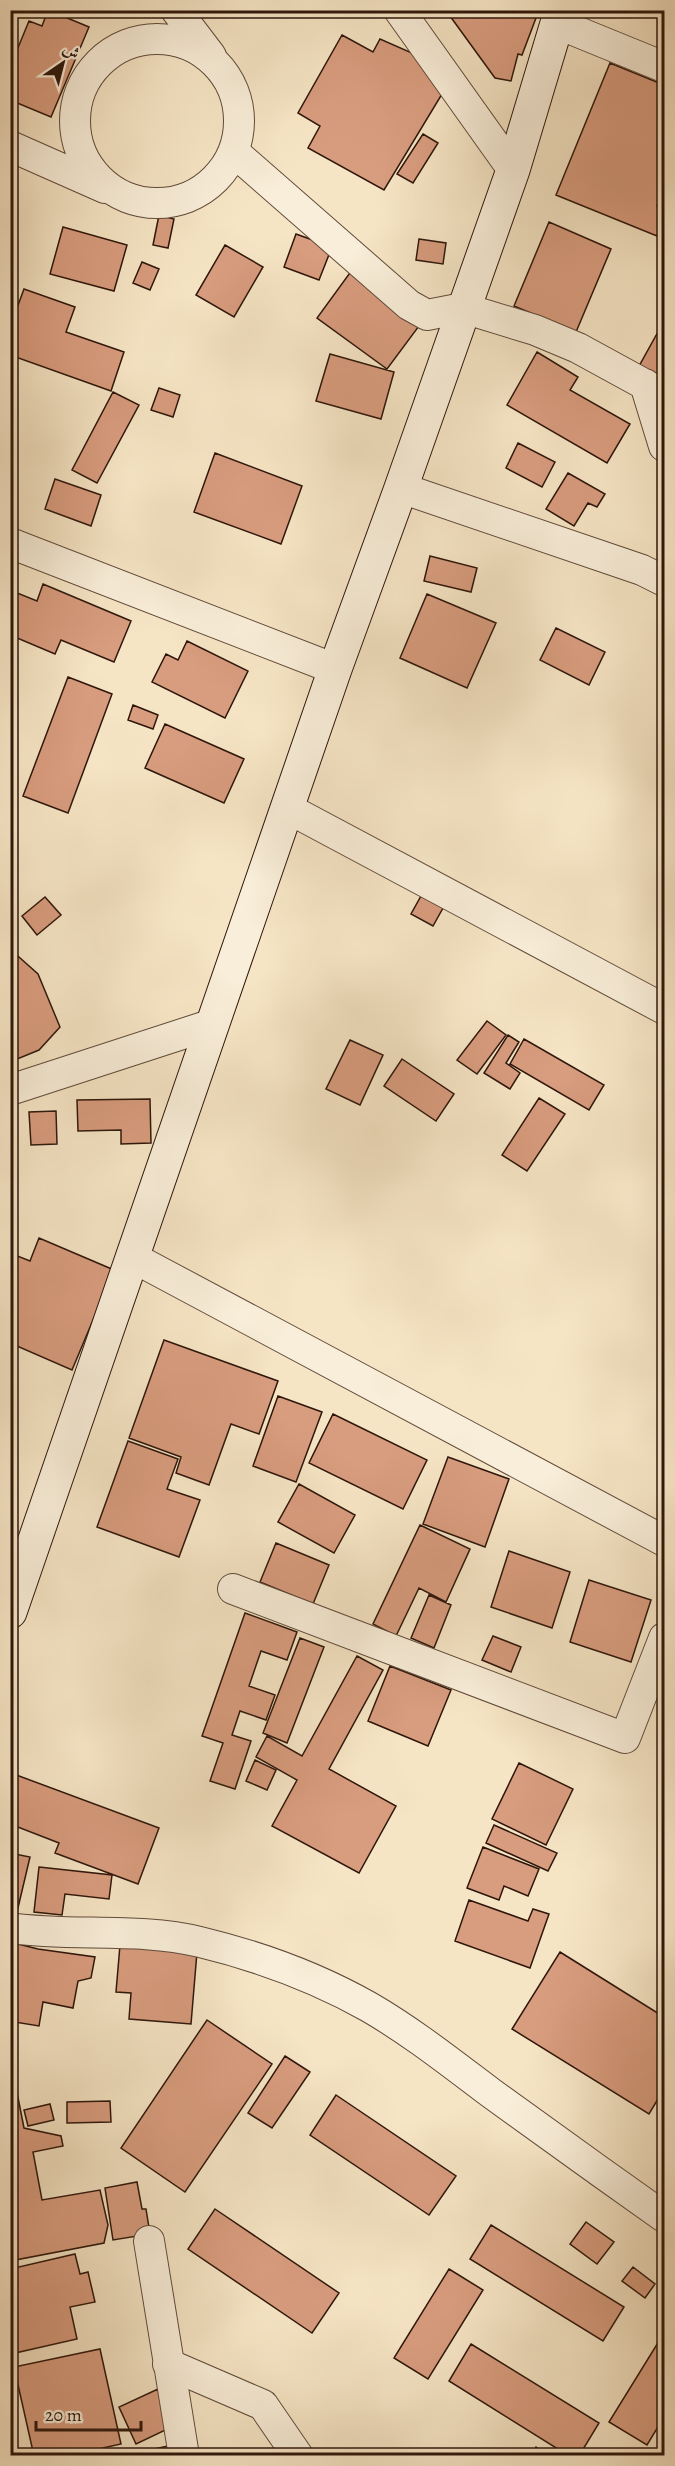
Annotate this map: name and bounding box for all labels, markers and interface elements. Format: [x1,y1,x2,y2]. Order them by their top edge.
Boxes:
north arrow [33,33,93,93]
text: ش [58,38,84,65]
scale bar [36,2394,141,2432]
text: 20 m [45,2403,82,2427]

